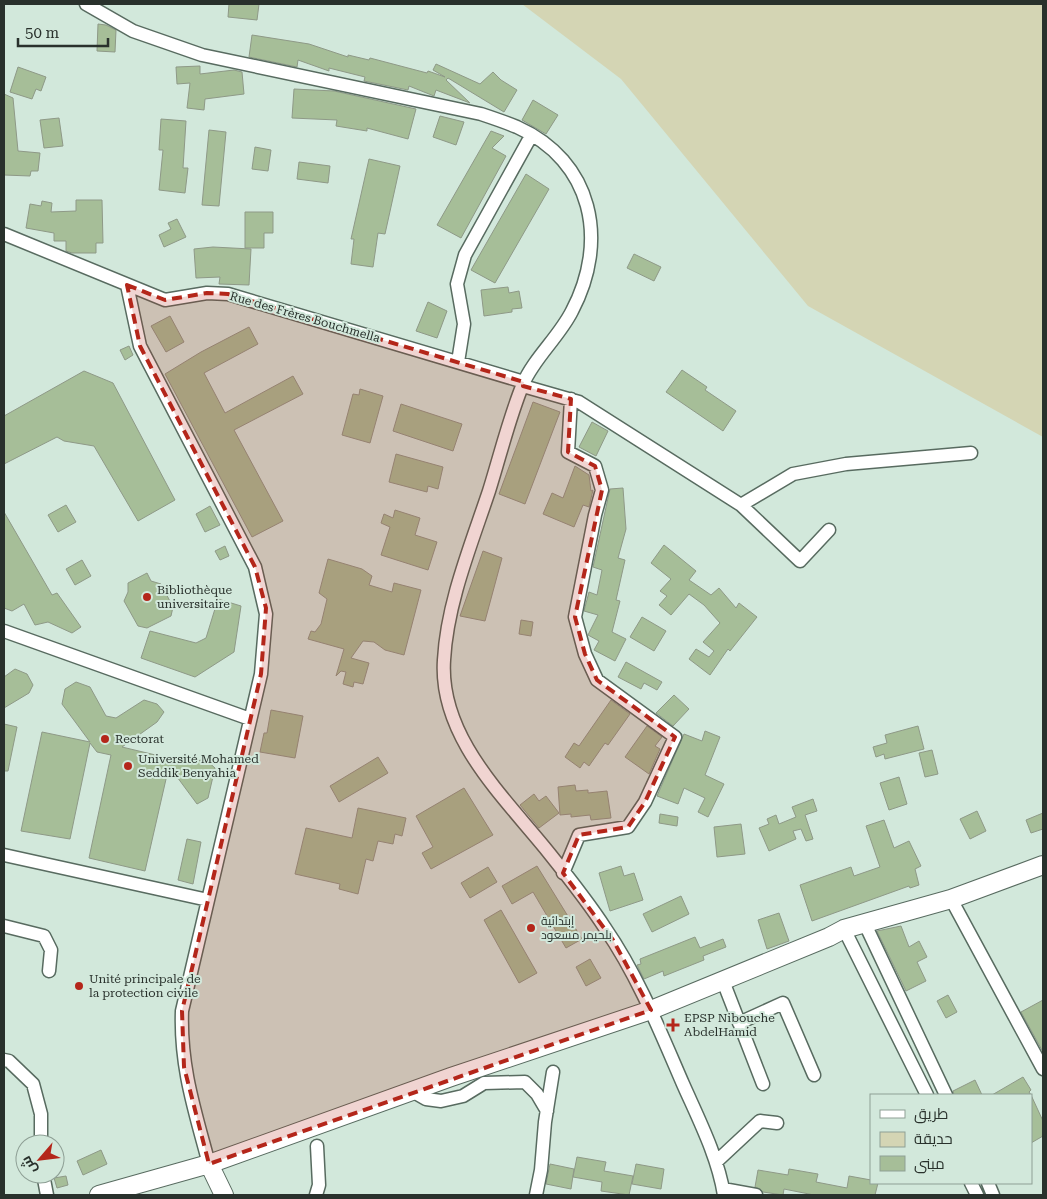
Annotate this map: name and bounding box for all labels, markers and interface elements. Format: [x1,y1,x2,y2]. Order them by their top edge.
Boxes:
scale bar [18,15,108,47]
text: 50 m [25,24,60,42]
street label: Rue des Frères Bouchmella [228,289,382,345]
place label: Bibliothèque universitaire [157,583,232,611]
marker: Bibliothèque universitaire [141,591,153,603]
place label: Rectorat [115,732,164,746]
marker: Rectorat [99,733,111,745]
place label: Université Mohamed Seddik Benyahia [138,752,259,780]
marker: Université Mohamed Seddik Benyahia [122,760,134,772]
place label: إبتدائية بلحيمر مسعود [541,914,612,942]
marker: إبتدائية بلحيمر مسعود [525,922,537,934]
place label: Unité principale de la protection civile [89,972,201,1000]
marker: Unité principale de la protection civile [73,980,85,992]
place label: EPSP Nibouche AbdelHamid [684,1011,775,1039]
marker: EPSP Nibouche AbdelHamid [666,1018,680,1032]
legend [870,1094,1032,1184]
text: طريق [914,1105,948,1124]
text: حديقة [914,1130,953,1148]
north arrow [15,1134,65,1184]
text: ش [17,1153,41,1177]
text: مبنى [914,1155,945,1174]

